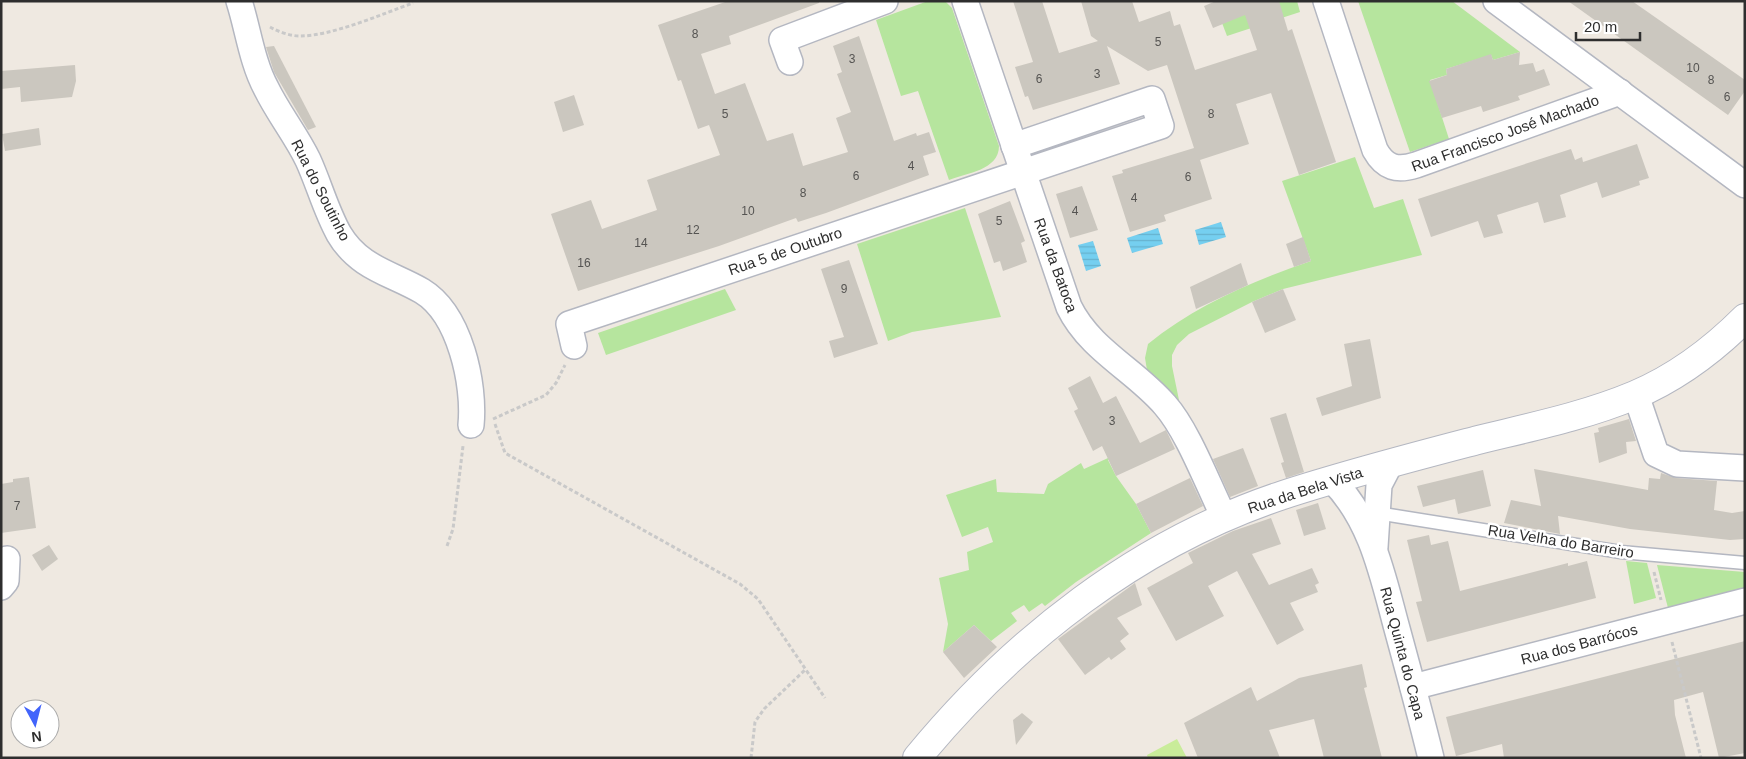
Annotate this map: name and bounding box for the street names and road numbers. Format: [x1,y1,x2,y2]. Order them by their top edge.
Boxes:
street label: Rua Francisco José Machado [1409,91,1601,175]
street label: Rua do Soutinho [288,136,354,244]
street label: Rua da Batoca [1031,215,1081,315]
street label: Rua 5 de Outubro [726,224,844,278]
street label: Rua da Bela Vista [1245,463,1365,517]
street label: Rua Velha do Barreiro [1487,521,1635,561]
street label: Rua Quinta do Capa [1377,585,1429,722]
street label: Rua dos Barrócos [1519,620,1639,668]

